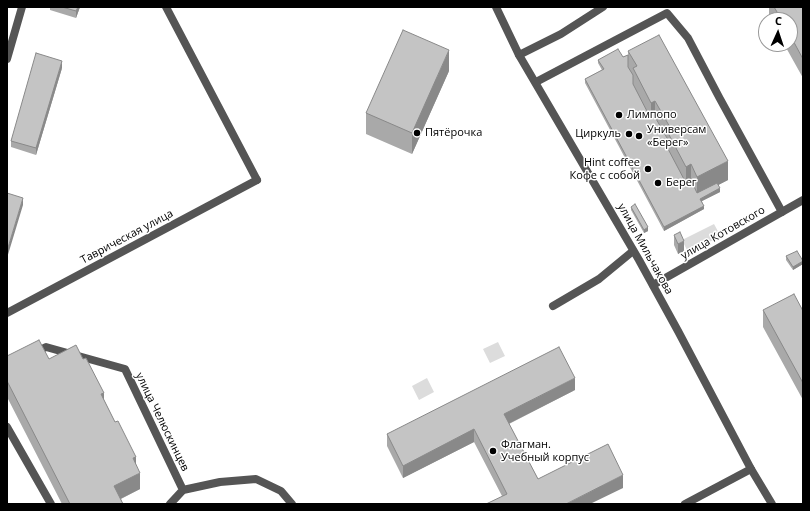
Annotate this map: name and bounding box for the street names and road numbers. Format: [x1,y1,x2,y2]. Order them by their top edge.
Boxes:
street label: улица Мильчакова [615,201,675,297]
street label: улица Котовского [679,204,767,262]
street label: Таврическая улица [78,207,176,267]
street label: улица Челюскинцев [132,371,192,473]

